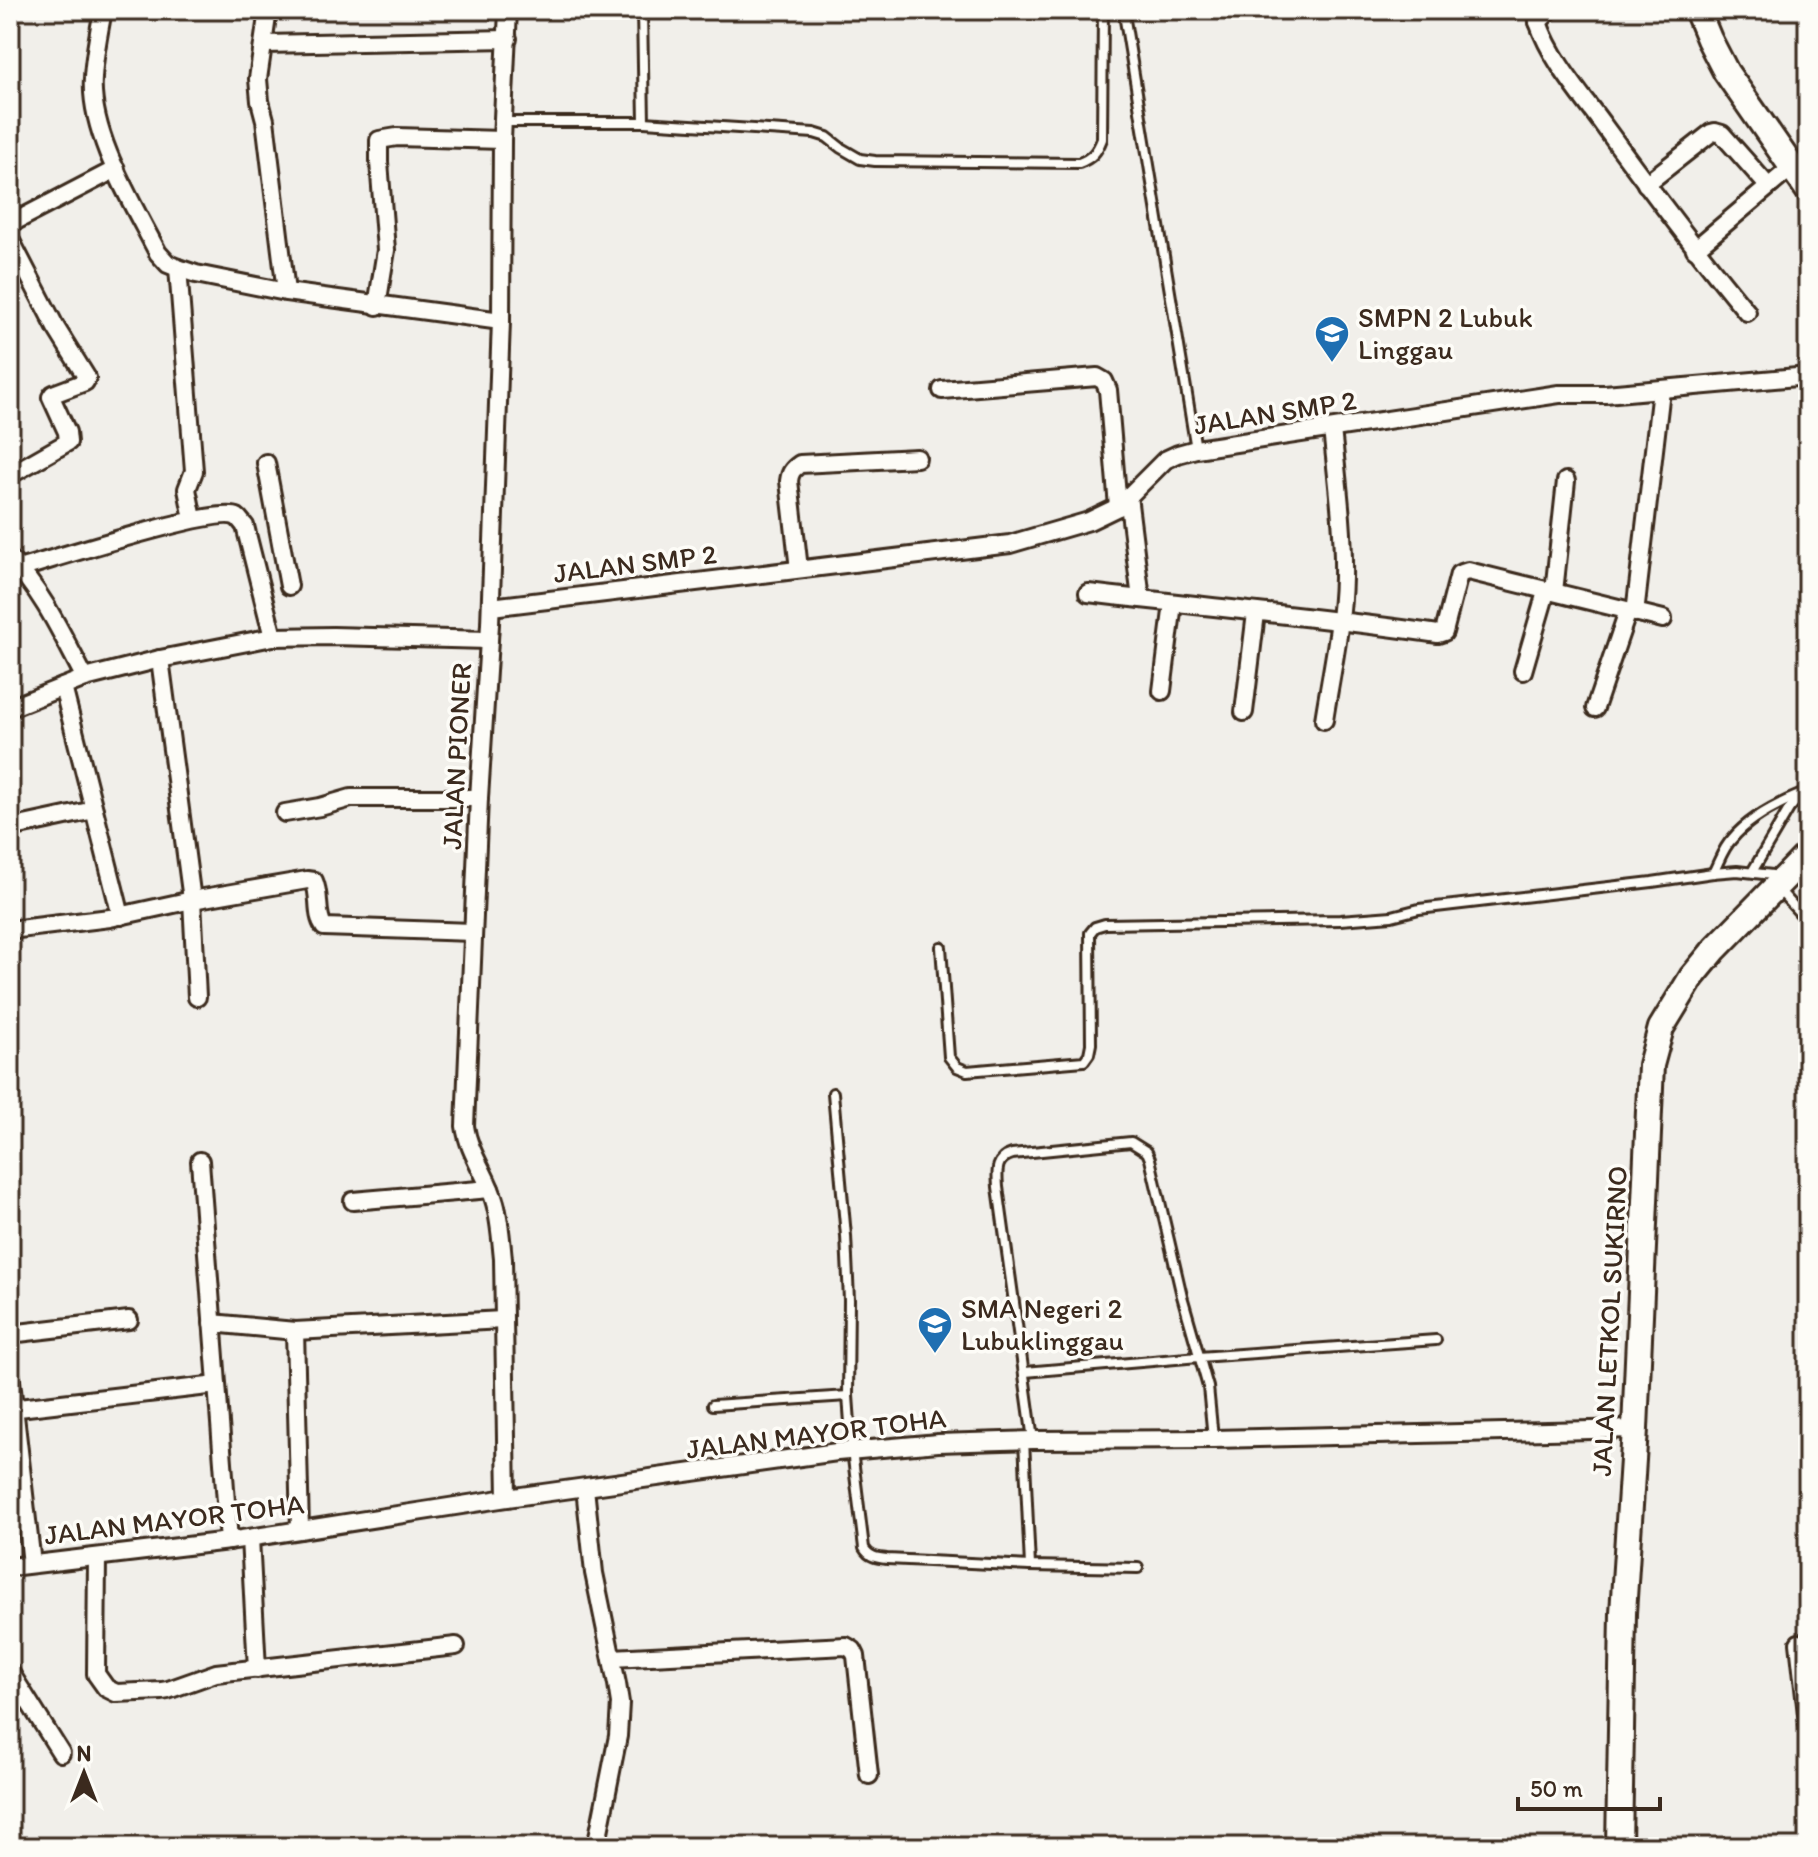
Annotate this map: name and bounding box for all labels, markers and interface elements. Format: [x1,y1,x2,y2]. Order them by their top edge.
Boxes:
place label: SMPN 2 Lubuk Linggau [1358,300,1533,366]
school or university icon: SMPN 2 Lubuk Linggau [1313,314,1351,364]
street label: JALAN SMP 2 [1191,382,1359,442]
street label: JALAN SMP 2 [551,536,719,590]
street label: JALAN PIONER [434,662,478,850]
street label: JALAN LETKOL SUKIRNO [1584,1165,1634,1477]
place label: SMA Negeri 2 Lubuklinggau [961,1291,1124,1357]
school or university icon: SMA Negeri 2 Lubuklinggau [916,1305,954,1355]
street label: JALAN MAYOR TOHA [684,1400,948,1466]
street label: JALAN MAYOR TOHA [42,1486,306,1552]
north arrow [44,1733,124,1813]
text: N [77,1740,91,1767]
scale bar [1518,1761,1660,1811]
text: 50 m [1530,1774,1583,1803]

